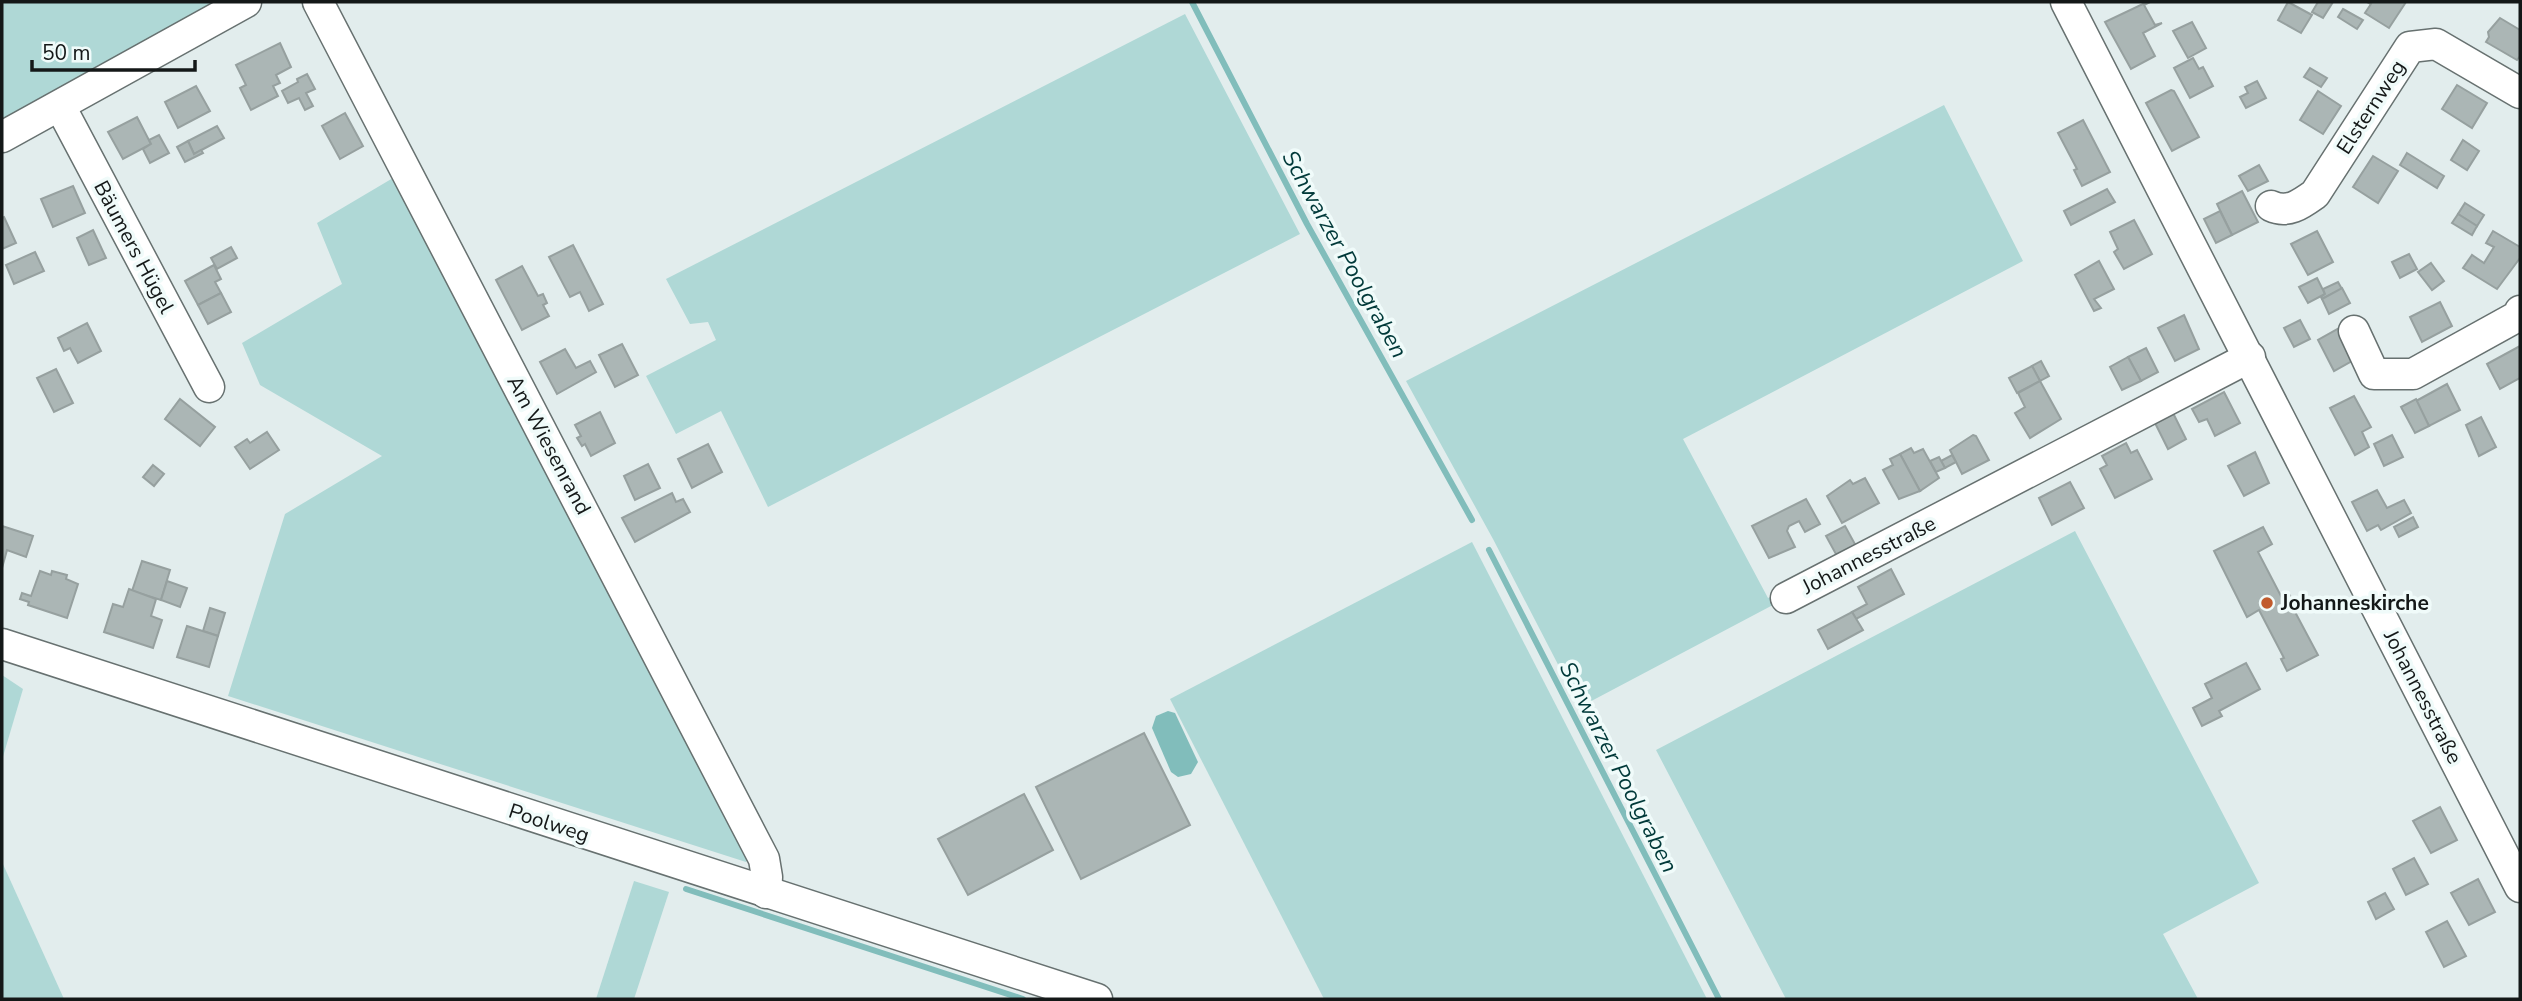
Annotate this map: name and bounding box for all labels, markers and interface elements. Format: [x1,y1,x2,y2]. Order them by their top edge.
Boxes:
scale bar [32,28,194,72]
text: 50 m [42,39,91,67]
street label: Elsternweg [2330,54,2412,160]
water label: Schwarzer Poolgraben [1275,145,1415,364]
street label: Bäumers Hügel [87,176,181,319]
street label: Am Wiesenrand [501,371,597,519]
street label: Johannesstraße [1796,509,1941,601]
place label: Johanneskirche [2280,589,2429,617]
marker: Johanneskirche [2259,595,2275,611]
street label: Johannesstraße [2377,624,2469,769]
water label: Schwarzer Poolgraben [1552,656,1685,878]
street label: Poolweg [505,797,593,849]

